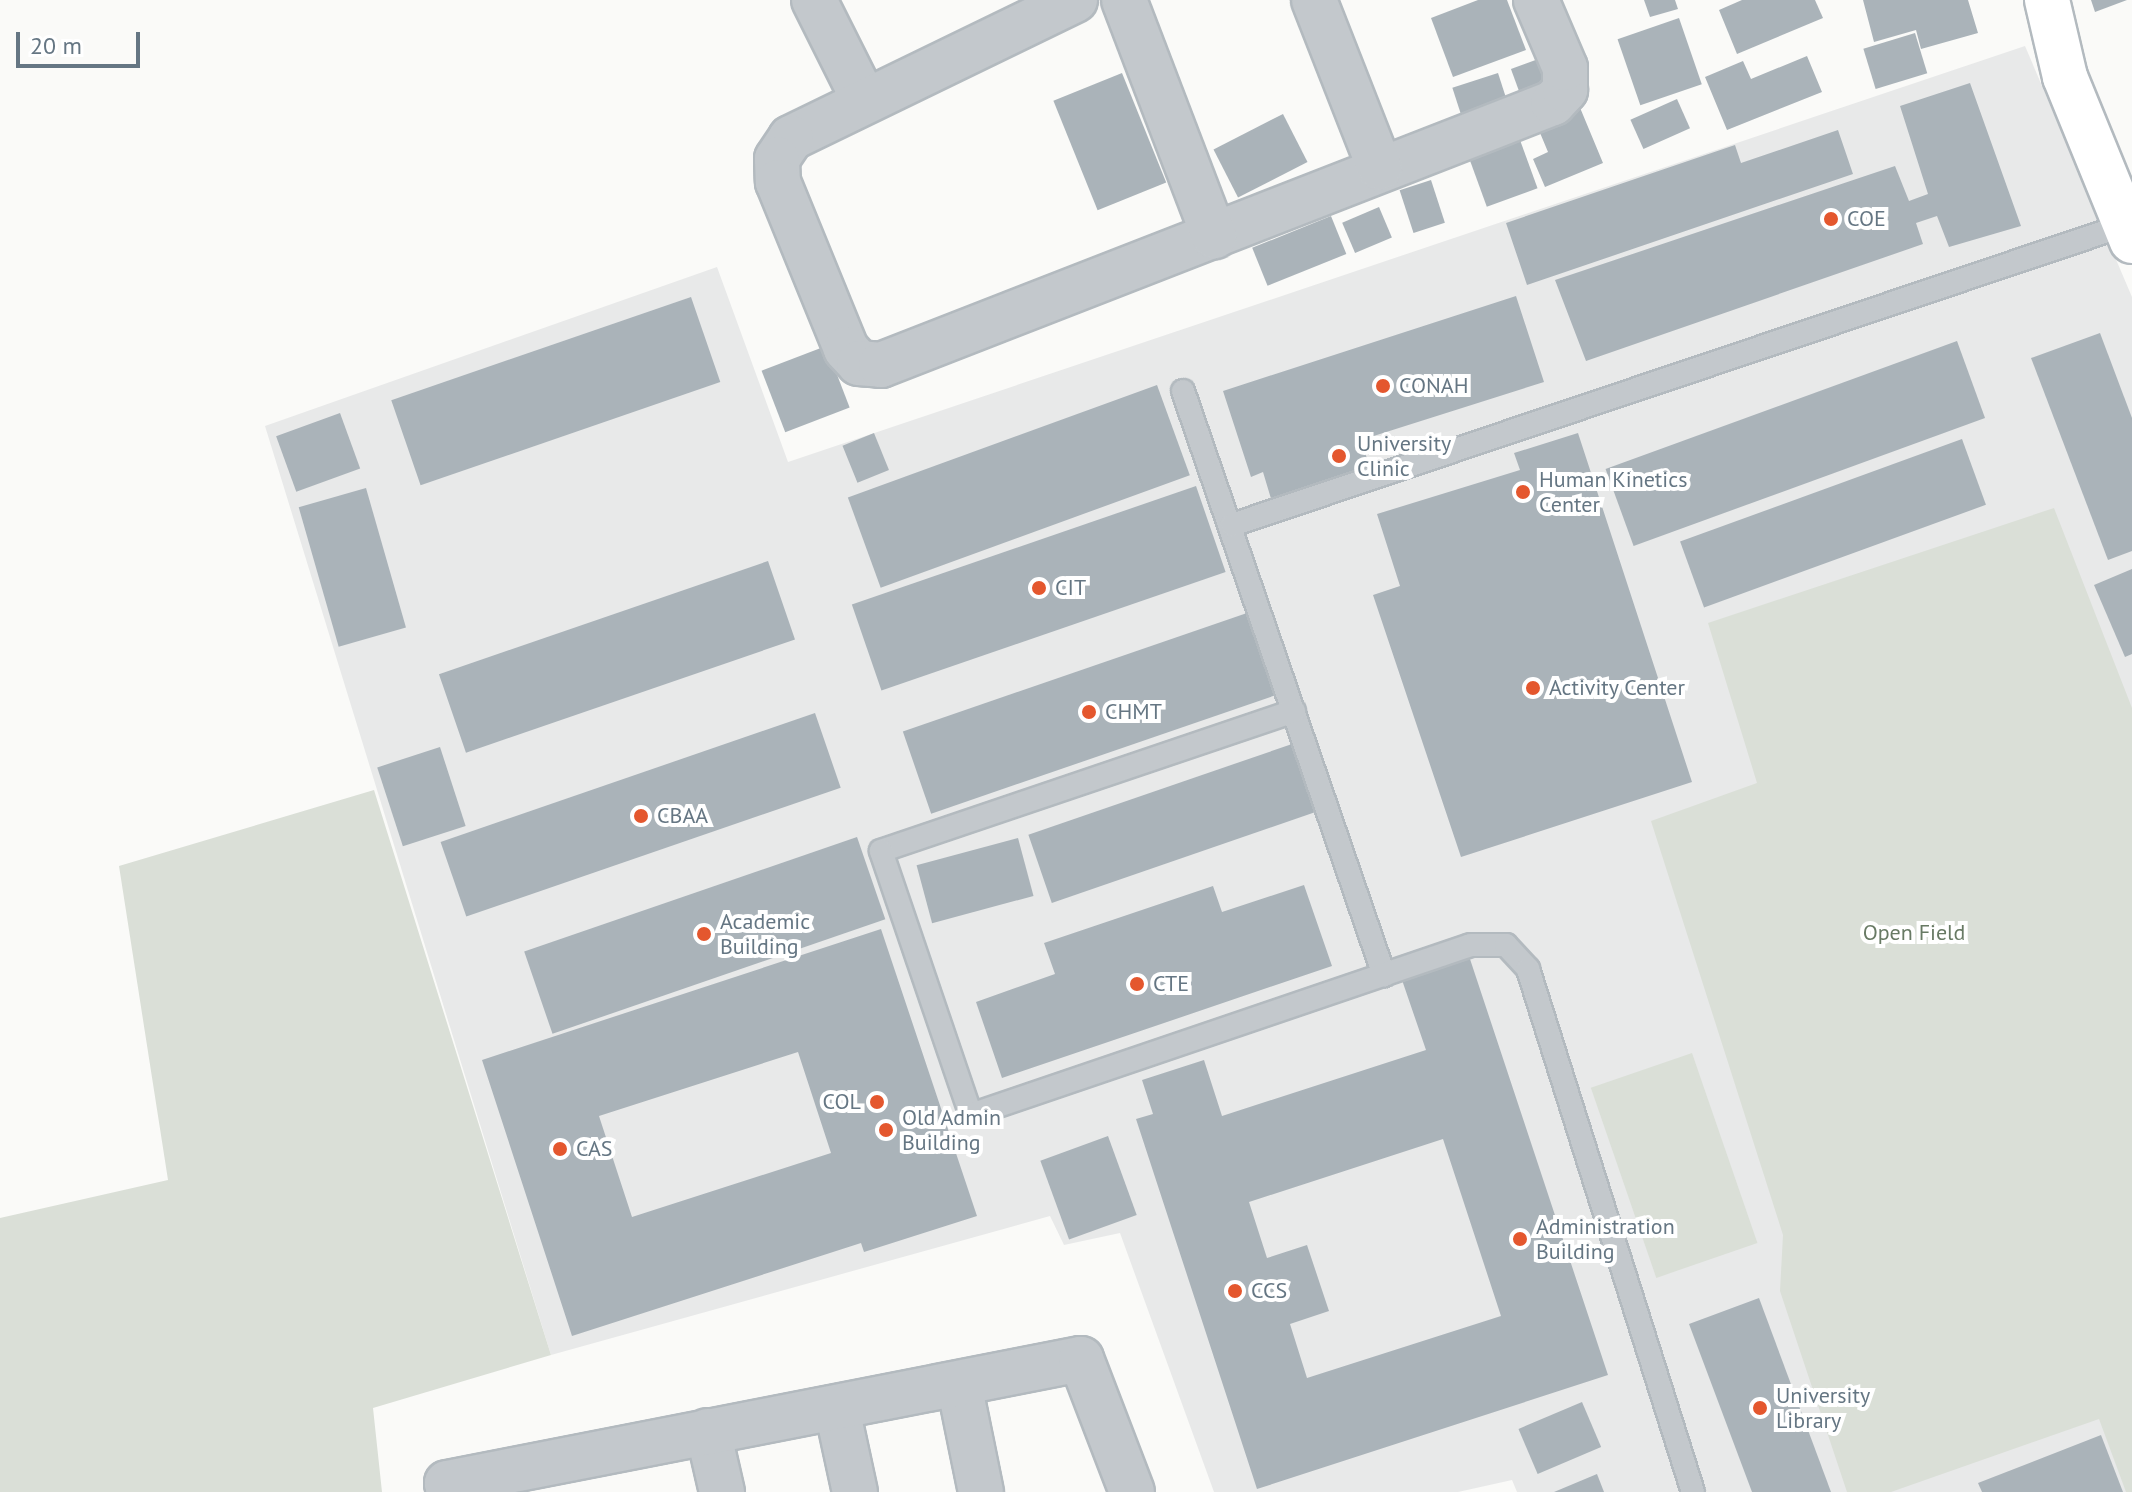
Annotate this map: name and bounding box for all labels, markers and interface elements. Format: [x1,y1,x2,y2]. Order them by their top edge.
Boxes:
scale bar [20,16,144,66]
text: 20 m [30,30,82,61]
place label: COE [1847,206,1886,232]
marker: COE [1822,210,1840,228]
place label: CONAH [1399,373,1468,399]
marker: CONAH [1374,377,1392,395]
place label: University Clinic [1357,430,1451,482]
marker: University Clinic [1328,445,1350,467]
place label: Human Kinetics Center [1539,466,1687,518]
marker: Human Kinetics Center [1514,483,1532,501]
place label: CIT [1055,575,1086,601]
marker: CIT [1030,579,1048,597]
place label: Activity Center [1549,675,1686,701]
marker: Activity Center [1524,679,1542,697]
place label: CHMT [1105,699,1162,725]
marker: CHMT [1080,703,1098,721]
place label: CBAA [657,803,708,829]
marker: CBAA [632,807,650,825]
place label: Academic Building [720,908,810,960]
park label: Open Field [1863,920,1965,946]
marker: Academic Building [695,925,713,943]
place label: CTE [1153,971,1189,997]
marker: CTE [1128,975,1146,993]
place label: COL [823,1089,861,1115]
marker: COL [868,1093,886,1111]
place label: Old Admin Building [902,1104,1002,1156]
marker: Old Admin Building [877,1121,895,1139]
place label: CAS [576,1136,612,1162]
marker: CAS [551,1140,569,1158]
place label: Administration Building [1536,1213,1675,1264]
marker: Administration Building [1511,1230,1529,1248]
place label: CCS [1251,1278,1287,1304]
marker: CCS [1226,1282,1244,1300]
place label: University Library [1776,1382,1870,1434]
marker: University Library [1751,1399,1769,1417]

